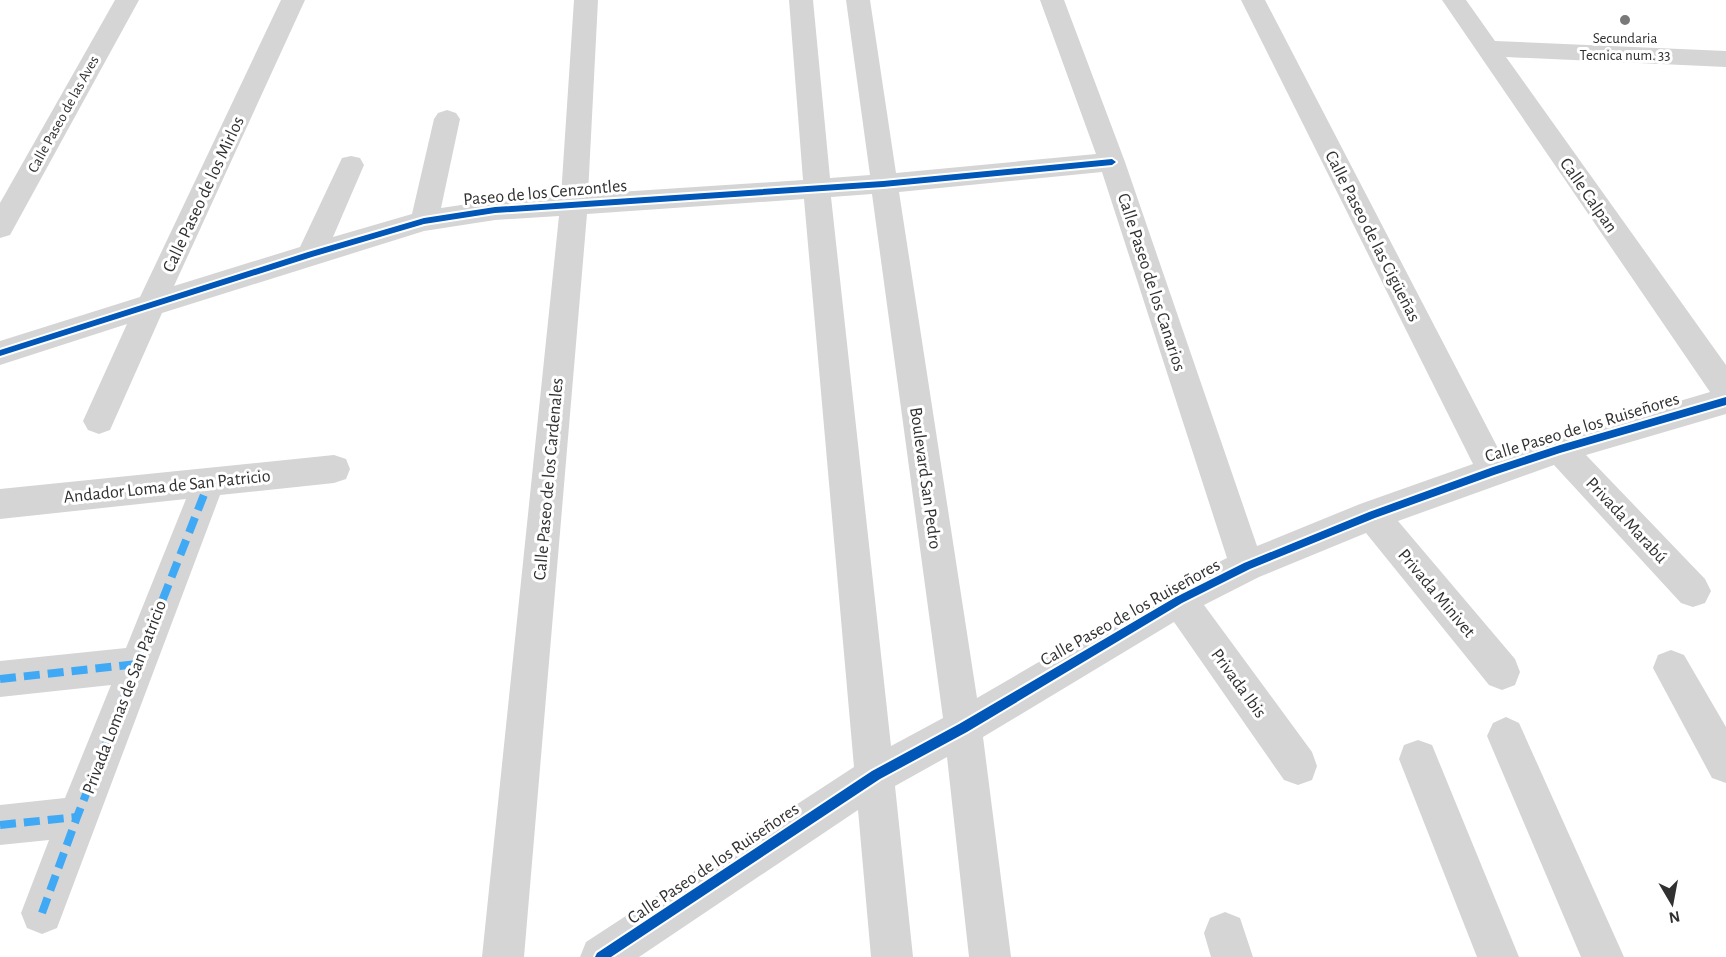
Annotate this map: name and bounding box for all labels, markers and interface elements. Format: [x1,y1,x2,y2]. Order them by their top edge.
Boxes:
marker: Secundaria Tecnica num. 33 [1618,13,1632,27]
place label: Secundaria Tecnica num. 33 [1580,31,1670,63]
street label: Calle Paseo de las Aves [25,53,102,175]
street label: Calle Paseo de los Mirlos [160,114,248,275]
street label: Calle Paseo de las Cigüeñas [1321,148,1423,325]
street label: Calle Calpan [1556,155,1620,236]
street label: Paseo de los Cenzontles [462,177,628,209]
street label: Calle Paseo de los Canarios [1114,191,1188,373]
street label: Calle Paseo de los Cardenales [531,377,567,581]
street label: Calle Paseo de los Ruiseñores [1483,390,1682,466]
street label: Boulevard San Pedro [906,406,944,550]
street label: Andador Loma de San Patricio [63,467,272,507]
street label: Privada Marabú [1582,474,1670,567]
street label: Privada Minivet [1394,546,1478,641]
street label: Calle Paseo de los Ruiseñores [1038,556,1223,670]
street label: Privada Lomas de San Patricio [80,598,170,797]
street label: Privada Ibis [1207,646,1269,721]
street label: Calle Paseo de los Ruiseñores [625,800,802,928]
north arrow [1642,873,1702,933]
text: N [1668,908,1681,926]

